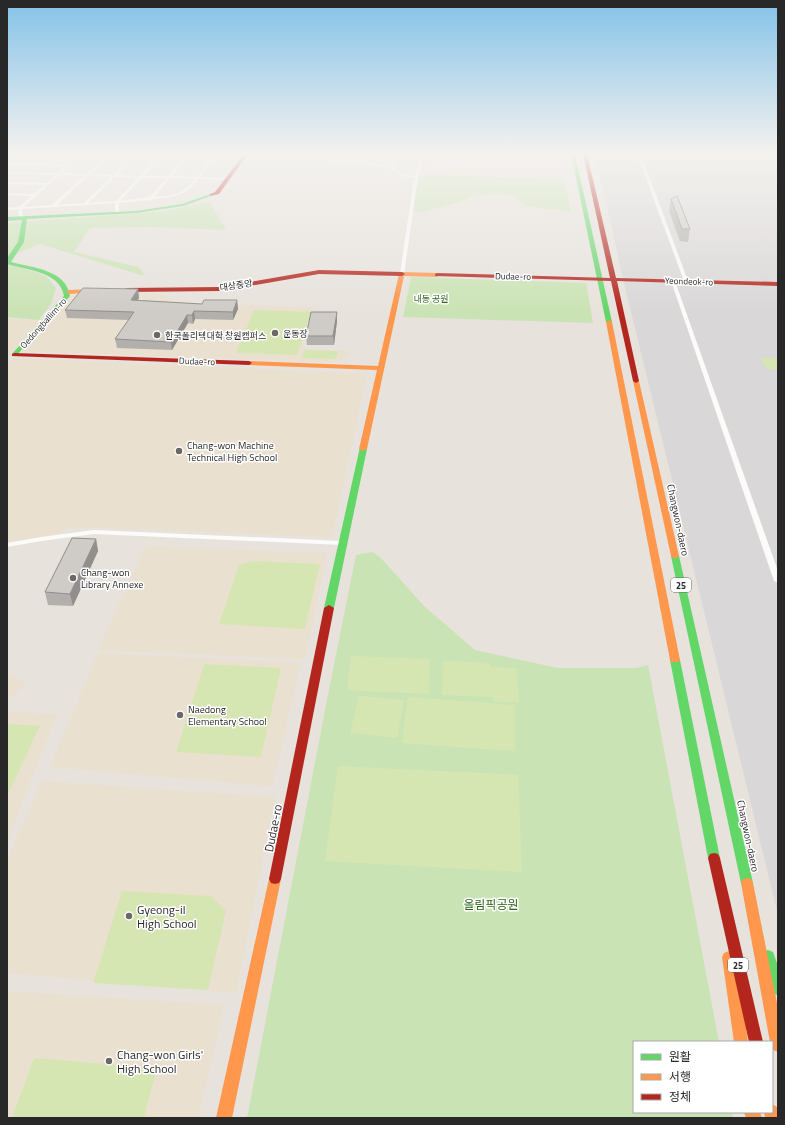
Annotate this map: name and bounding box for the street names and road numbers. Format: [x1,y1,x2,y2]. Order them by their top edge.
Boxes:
street label: Dudae-ro [495,269,531,283]
street label: Yeondeok-ro [665,274,714,288]
street label: 대상중앙 [219,276,253,294]
street label: Oedongballim-ro [17,295,69,351]
street label: Dudae-ro [179,354,216,368]
street label: Changwon-daero [663,483,693,557]
road number: 25 [671,578,691,592]
street label: Changwon-daero [733,799,763,873]
street label: Dudae-ro [259,803,287,853]
road number: 25 [728,958,748,972]

